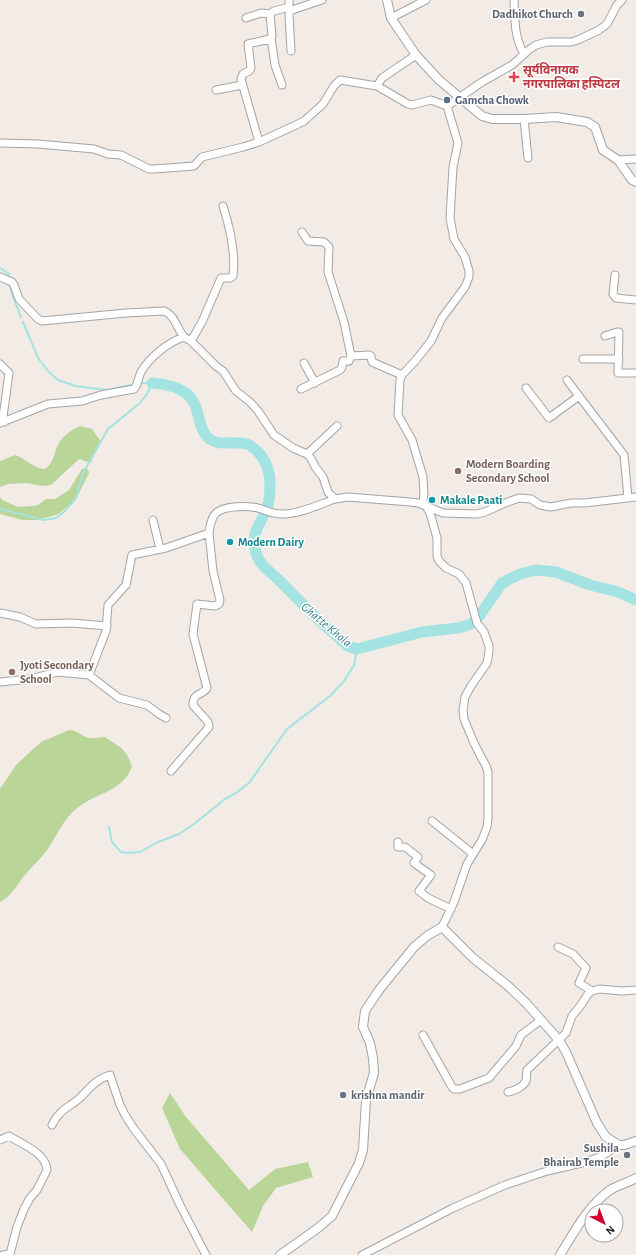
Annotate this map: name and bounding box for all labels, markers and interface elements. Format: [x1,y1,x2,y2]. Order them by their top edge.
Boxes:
place label: Dadhikot Church [492,8,573,20]
marker: Dadhikot Church [576,9,586,19]
place label: सूर्यविनायक नगरपालिका हस्पिटल [523,62,621,91]
marker: सूर्यविनायक नगरपालिका हस्पिटल [508,71,520,83]
place label: Gamcha Chowk [455,94,529,106]
marker: Gamcha Chowk [442,95,452,105]
place label: Modern Boarding Secondary School [466,458,551,485]
marker: Modern Boarding Secondary School [453,466,463,476]
place label: Makale Paati [440,494,502,506]
marker: Makale Paati [427,495,437,505]
place label: Modern Dairy [238,536,305,549]
marker: Modern Dairy [225,537,235,547]
water label: Ghatte Khola [298,600,354,650]
place label: Jyoti Secondary School [20,659,94,685]
marker: Jyoti Secondary School [7,667,17,677]
place label: krishna mandir [351,1089,425,1101]
marker: krishna mandir [338,1090,348,1100]
place label: Sushila Bhairab Temple [543,1142,619,1168]
marker: Sushila Bhairab Temple [622,1150,632,1160]
north arrow [584,1203,624,1243]
text: N [604,1223,617,1237]

